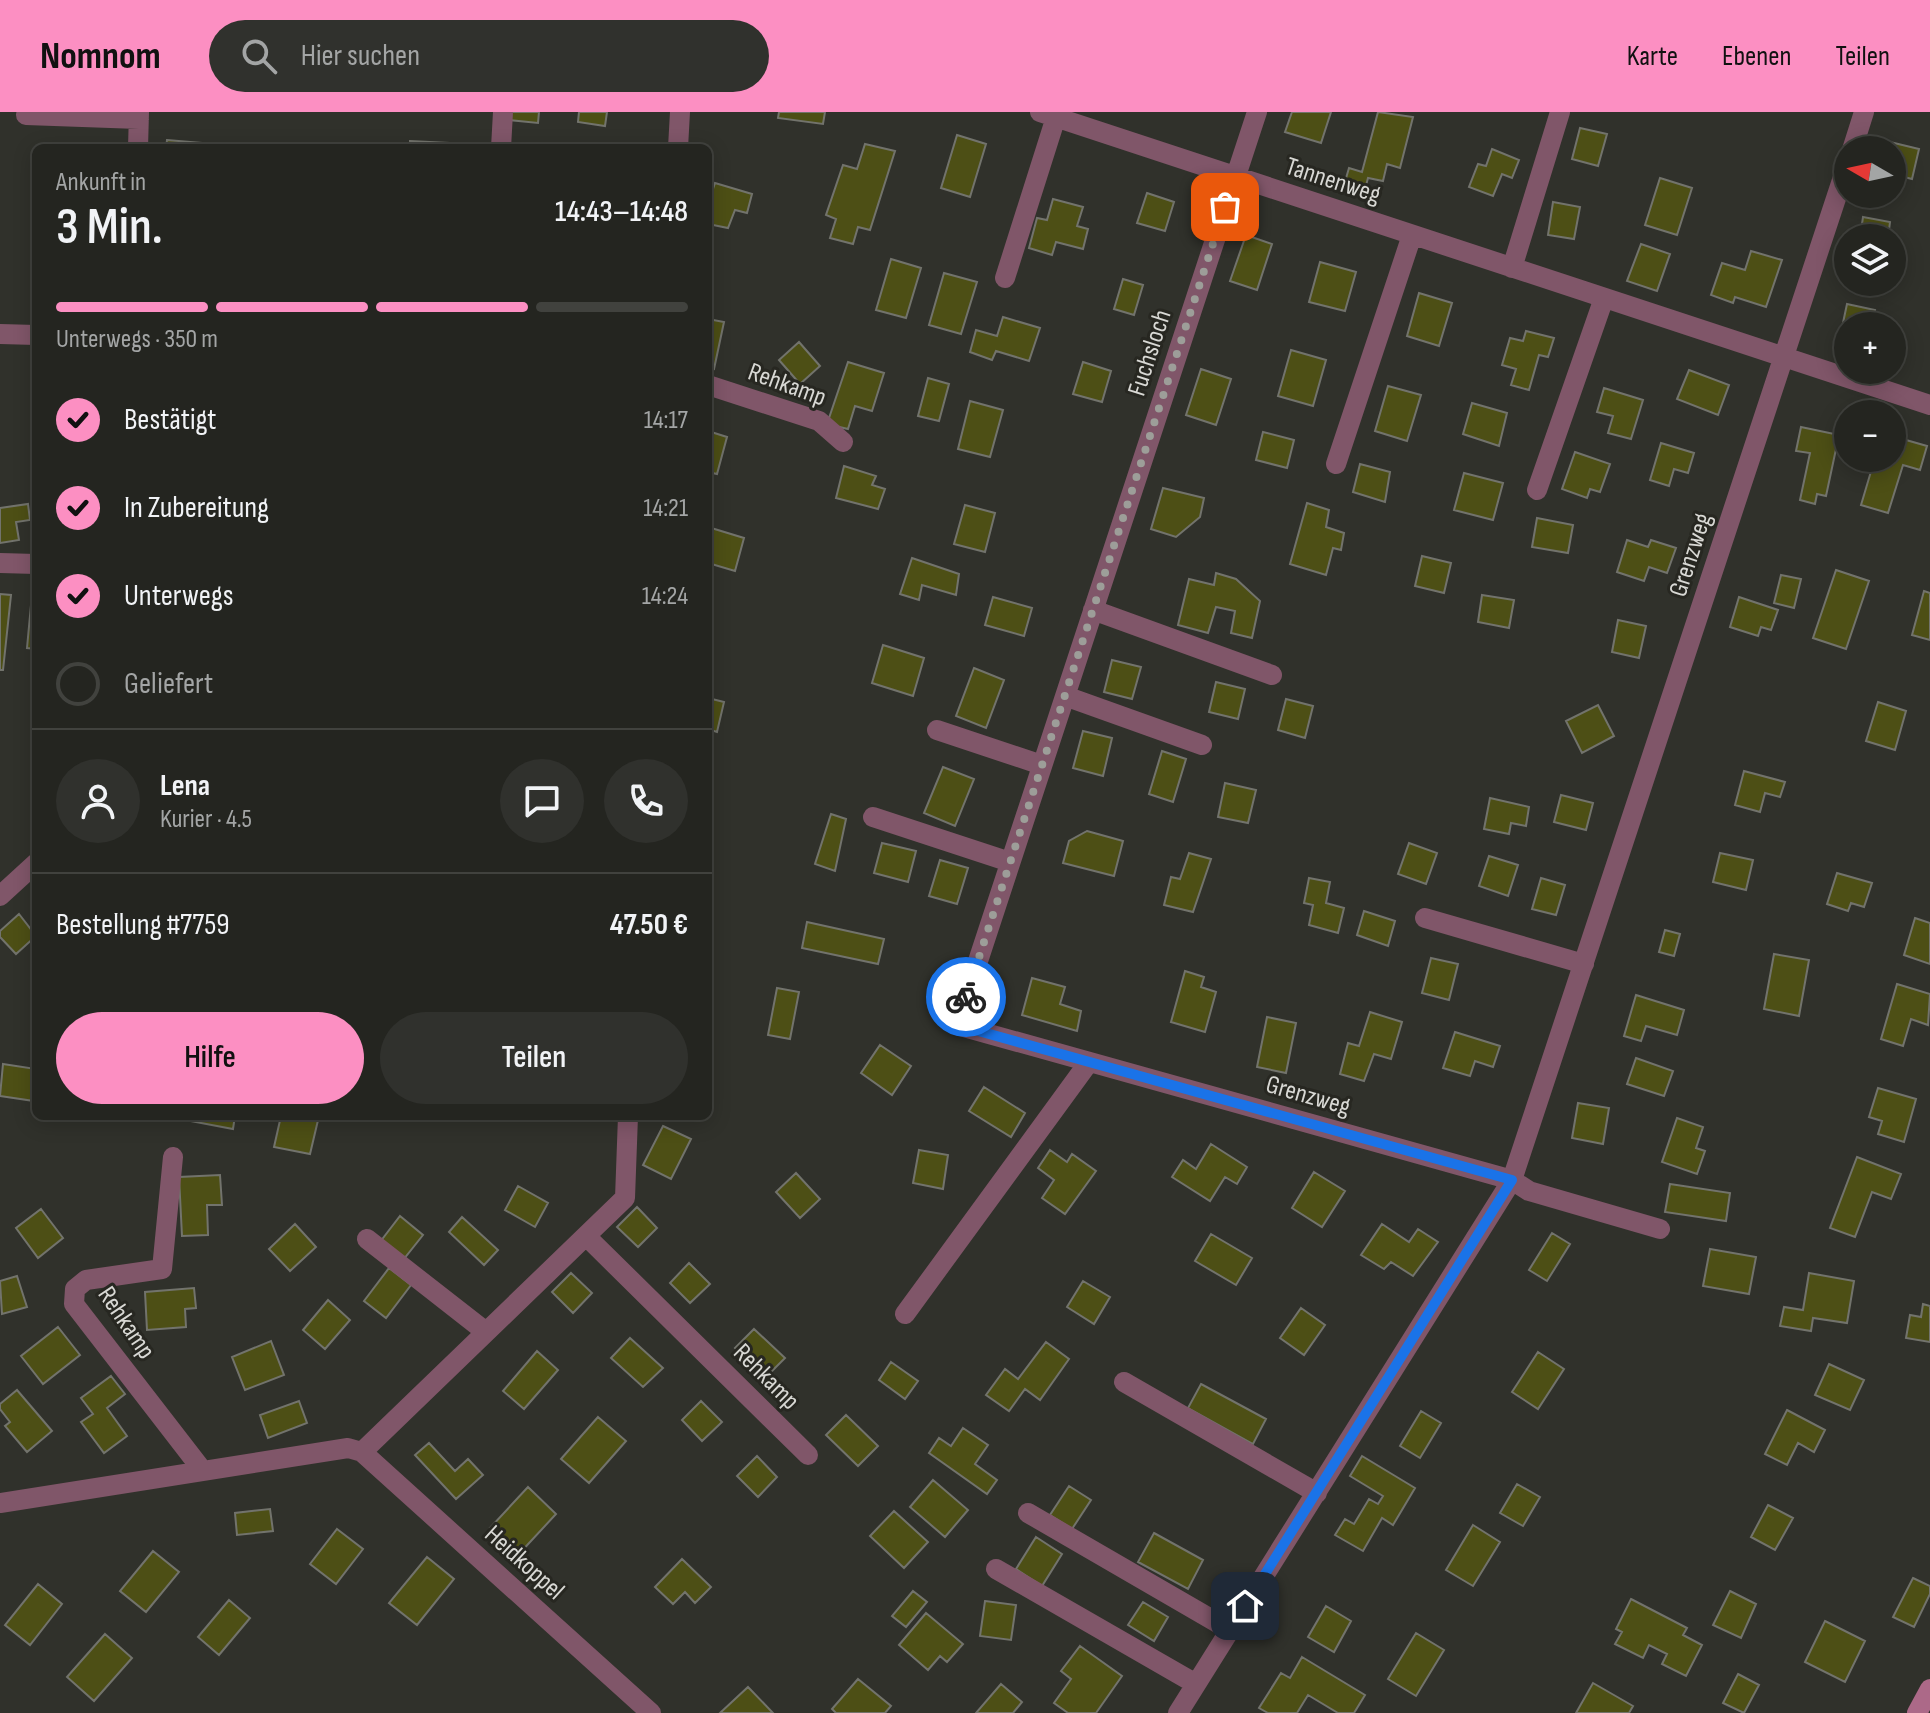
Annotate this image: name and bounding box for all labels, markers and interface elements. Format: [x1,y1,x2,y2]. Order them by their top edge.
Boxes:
search box [209,20,769,92]
text: Nomnom [40,34,161,79]
icon: search [237,34,281,78]
text: Hier suchen [301,38,420,74]
text: Karte [1627,40,1678,73]
text: Ebenen [1722,40,1792,73]
text: Teilen [1836,40,1890,73]
north arrow [1834,136,1906,208]
map controls [1834,136,1906,472]
street label: Tannenweg [1282,151,1384,211]
text: Ankunft in [56,167,146,198]
pin [1191,173,1259,241]
icon: bag [1203,185,1247,229]
text: 14:43–14:48 [555,194,688,230]
text: 3 Min. [56,196,163,259]
button: layers [1834,224,1906,296]
street label: Fuchsloch [1122,306,1178,400]
button: + [1834,312,1906,384]
text: Unterwegs · 350 m [56,324,218,355]
street label: Rehkamp [744,357,830,413]
icon: check [56,398,100,442]
button: − [1834,400,1906,472]
text: Bestätigt [124,402,216,438]
text: 14:17 [644,405,688,436]
icon: check [56,486,100,530]
text: In Zubereitung [124,490,269,526]
text: 14:21 [643,493,688,524]
street label: Grenzweg [1663,509,1719,601]
icon: check [56,574,100,618]
text: Unterwegs [124,578,233,614]
text: 14:24 [642,581,688,612]
text: Geliefert [124,666,213,702]
button: person [56,759,140,843]
button: chat [500,759,584,843]
button: phone [604,759,688,843]
text: Lena [160,768,210,804]
text: Kurier · 4.5 [160,804,252,835]
text: Bestellung #7759 [56,907,229,943]
text: 47.50 € [610,907,688,943]
courier [926,957,1006,1037]
icon: bike [944,975,988,1019]
button: Hilfe [56,1012,364,1104]
button: Teilen [380,1012,688,1104]
street label: Grenzweg [1262,1069,1354,1123]
street label: Rehkamp [91,1281,161,1365]
street label: Rehkamp [727,1338,805,1416]
street label: Heidkoppel [478,1519,570,1607]
pin [1211,1572,1279,1640]
icon: home [1223,1584,1267,1628]

